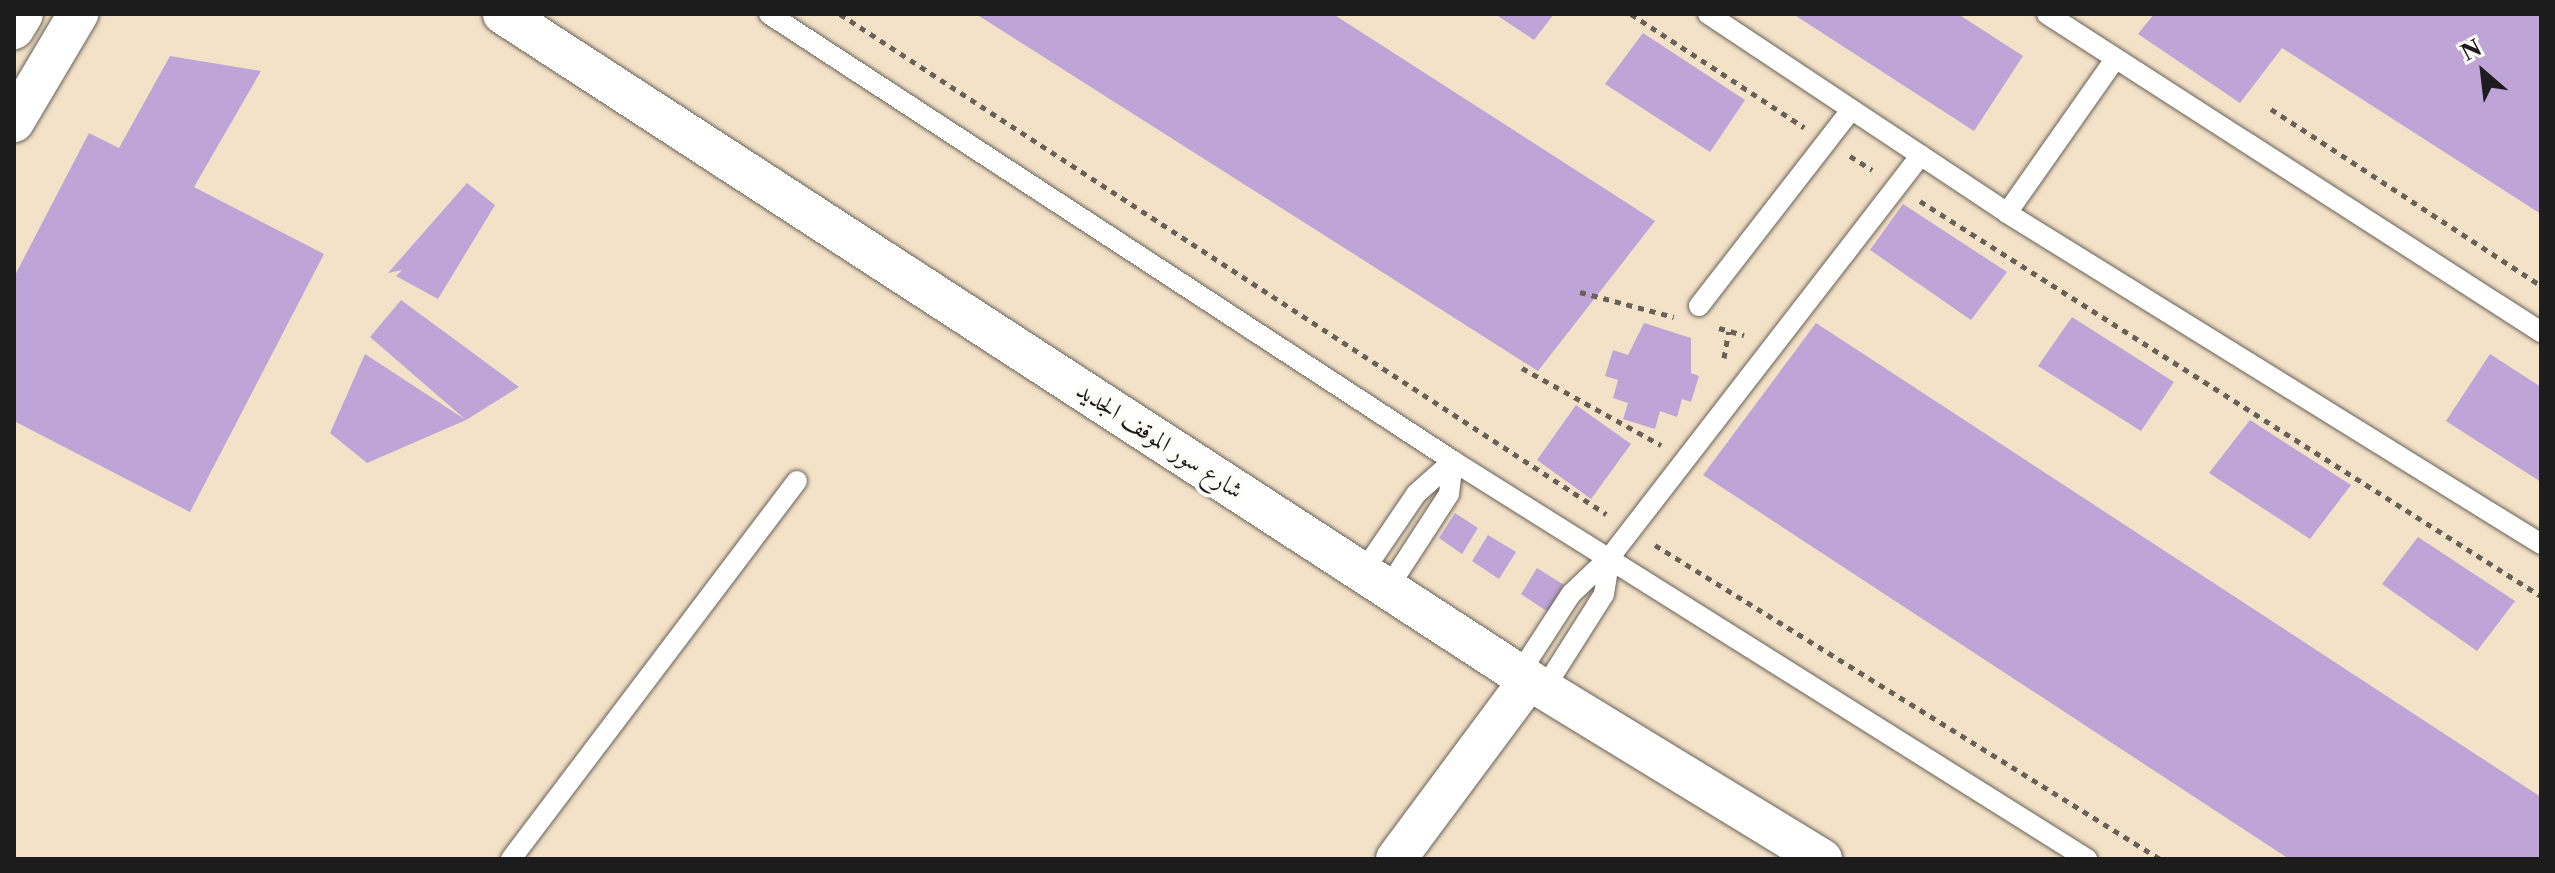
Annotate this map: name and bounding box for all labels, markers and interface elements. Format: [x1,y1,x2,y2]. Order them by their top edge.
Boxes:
north arrow [2443,32,2523,112]
text: N [2457,34,2486,67]
street label: شارع سور الموقف الجديد [1071,375,1249,505]

